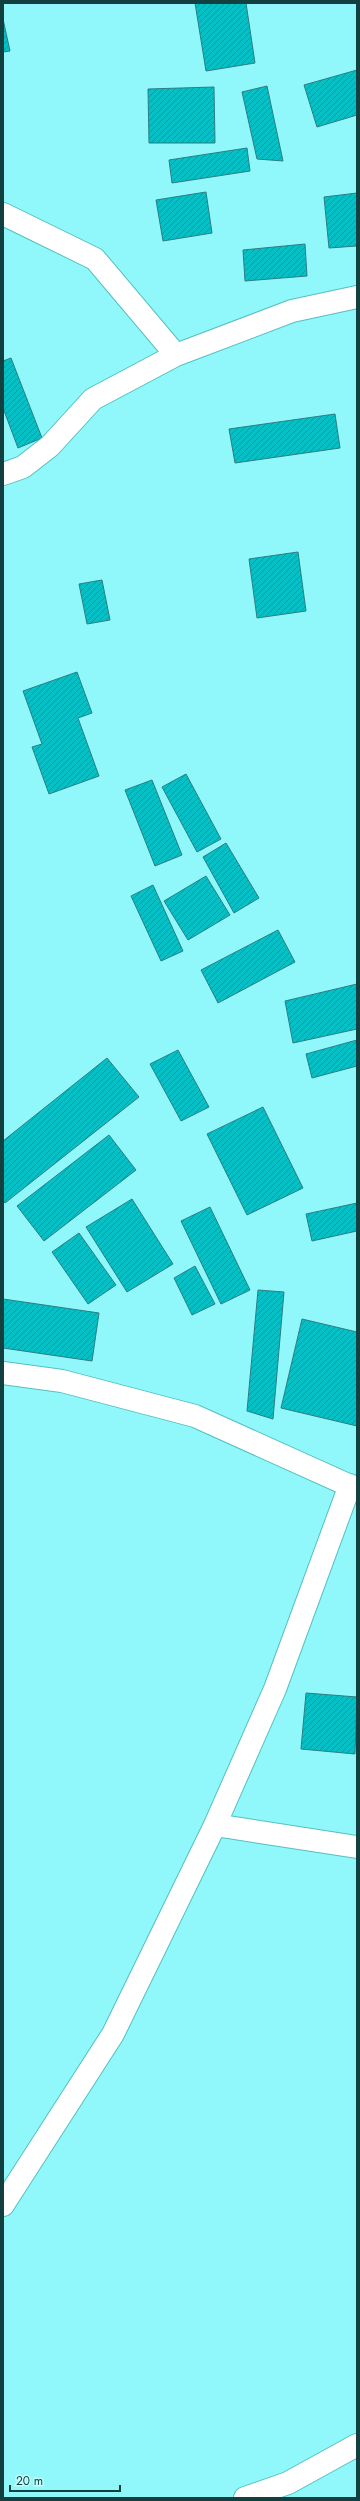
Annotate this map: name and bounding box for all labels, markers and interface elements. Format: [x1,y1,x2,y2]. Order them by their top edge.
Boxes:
scale bar [10,2467,120,2493]
text: 20 m [16,2472,43,2490]

